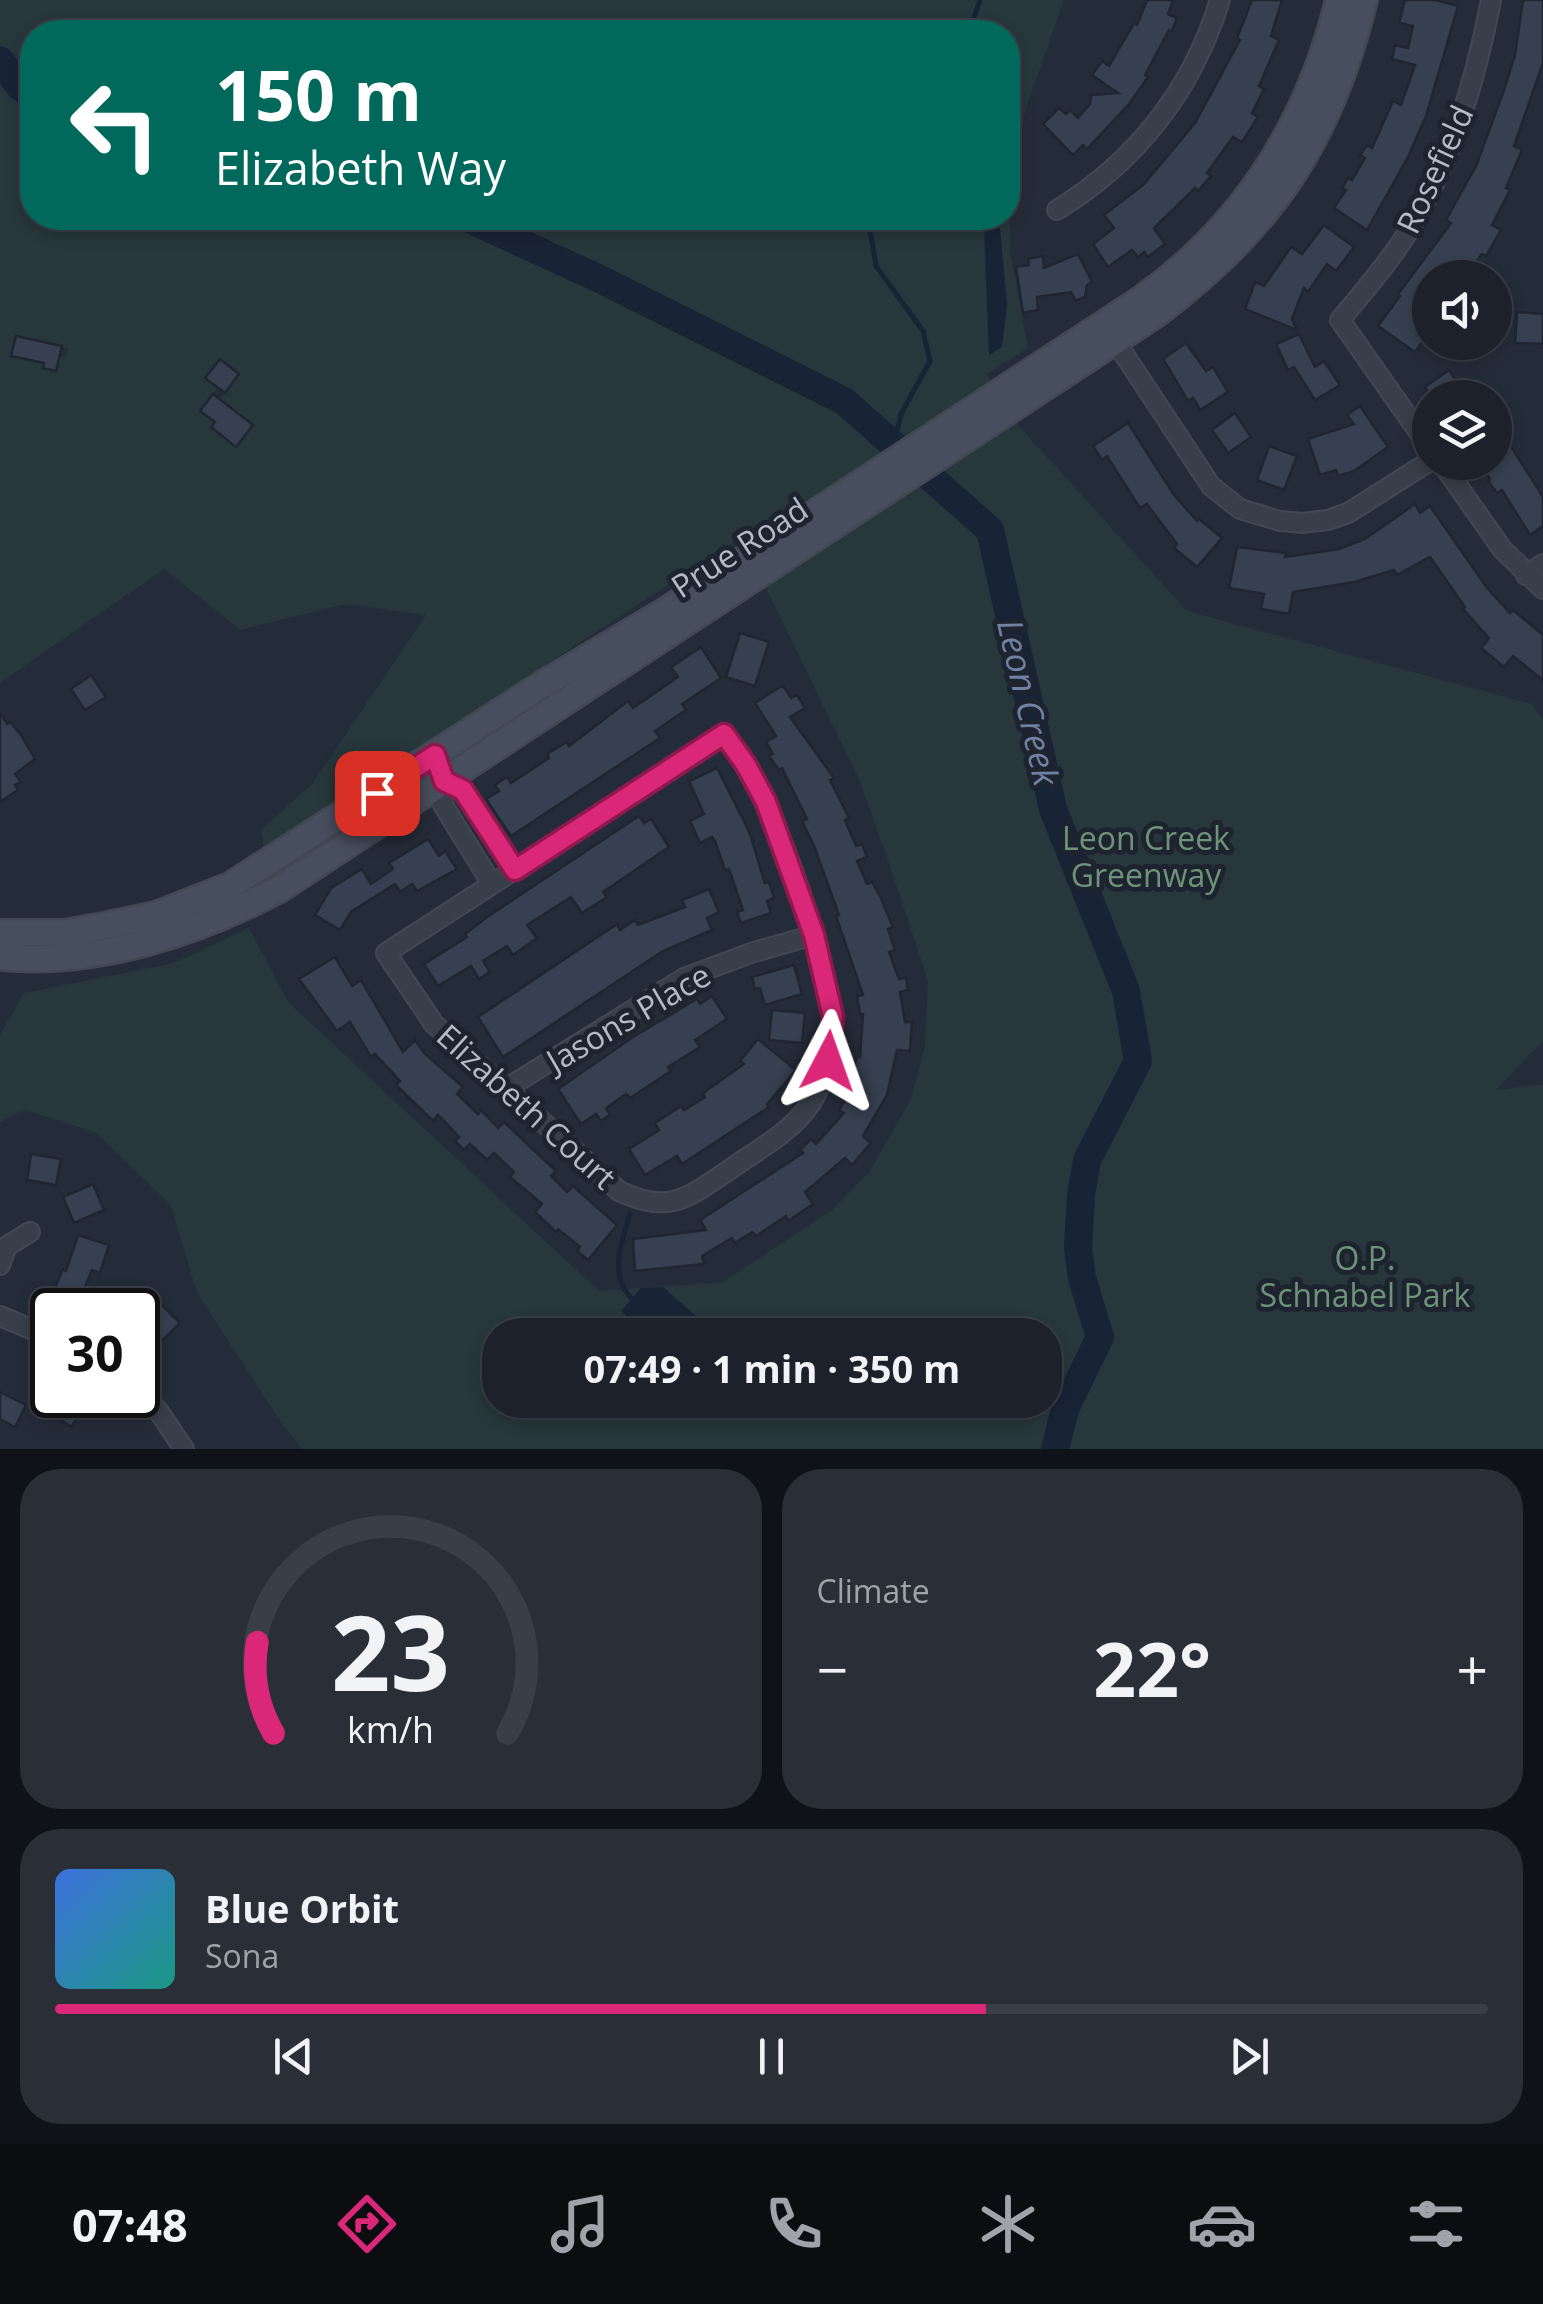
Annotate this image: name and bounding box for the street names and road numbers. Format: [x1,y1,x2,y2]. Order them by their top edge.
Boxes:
street label: Rosefield [1386,98,1482,240]
street label: Prue Road [662,487,816,607]
street label: Jasons Place [536,953,718,1083]
street label: Elizabeth Court [428,1014,626,1198]

